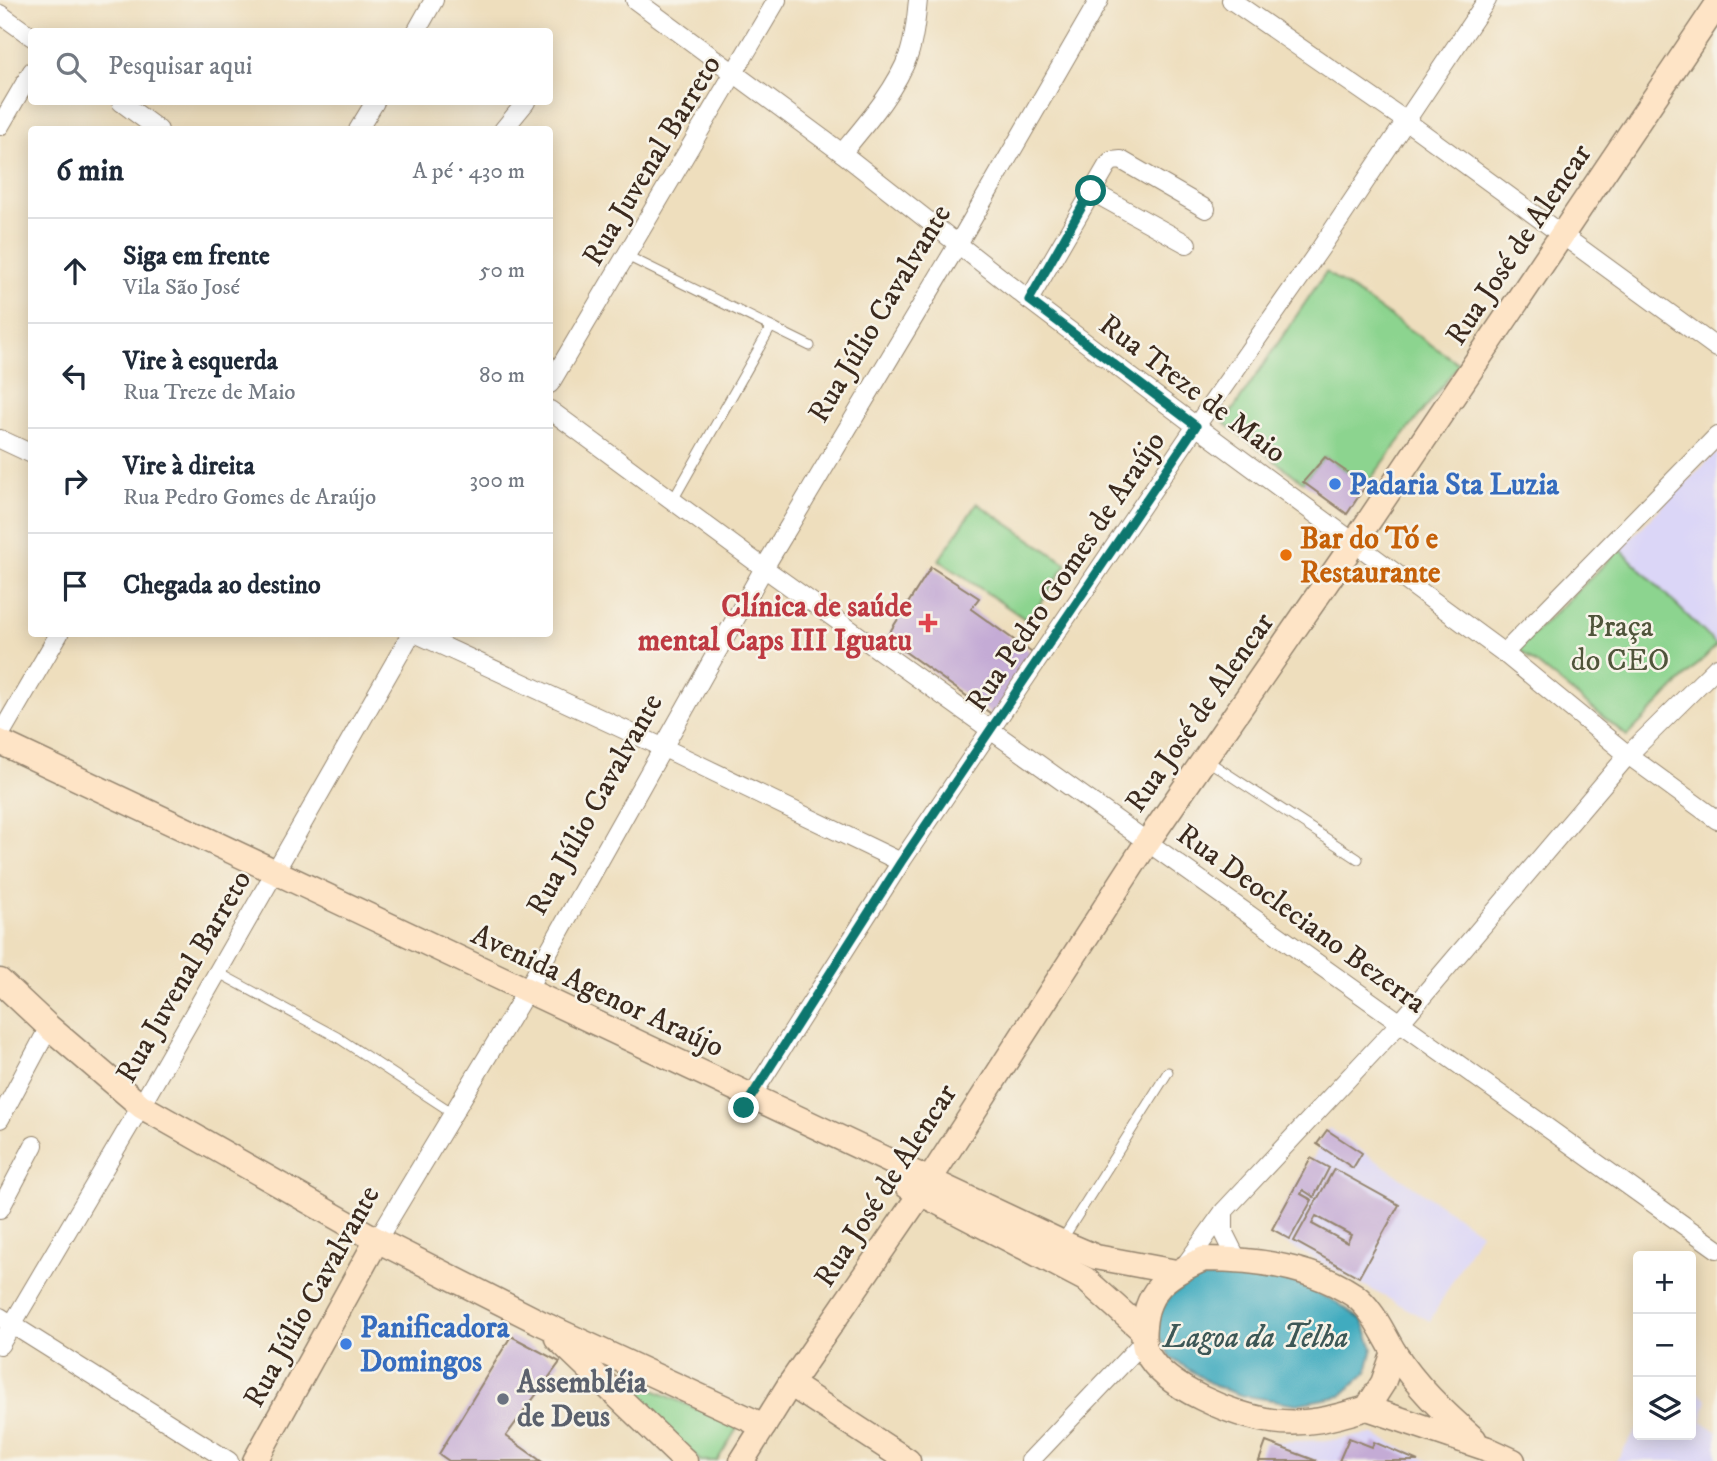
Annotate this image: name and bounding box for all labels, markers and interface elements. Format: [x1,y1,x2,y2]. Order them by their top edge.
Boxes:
search box [28,28,553,105]
icon: search [52,48,90,86]
street label: Rua Juvenal Barreto [575,49,730,273]
text: Pesquisar aqui [108,50,252,83]
street label: Rua José de Alencar [1438,137,1600,353]
text: 6 min [56,153,124,190]
text: A pé · 430 m [413,157,525,186]
route start [1075,175,1106,206]
street label: Rua Júlio Cavalvante [801,198,960,430]
text: Siga em frente [123,240,270,273]
icon: ahead [56,252,94,290]
text: 50 m [479,256,525,285]
text: Vila São José [123,273,240,302]
street label: Rua Treze de Maio [1091,307,1293,472]
text: Vire à esquerda [123,345,278,378]
icon: left [56,357,94,395]
text: 80 m [479,361,525,390]
text: Rua Treze de Maio [123,378,296,407]
street label: Rua Pedro Gomes de Araújo [959,425,1174,719]
text: Vire à direita [123,450,255,483]
icon: right [56,462,94,500]
text: 300 m [469,466,525,495]
place label: Padaria Sta Luzia [1349,467,1560,504]
marker: Padaria Sta Luzia [1327,476,1343,492]
text: Rua Pedro Gomes de Araújo [123,483,376,512]
place label: Bar do Tó e Restaurante [1300,521,1441,592]
marker: Bar do Tó e Restaurante [1278,547,1294,563]
icon: arrive [56,567,94,605]
text: Chegada ao destino [123,569,321,602]
place label: Clínica de saúde mental Caps III Iguatu [638,589,913,660]
street label: Rua José de Alencar [1118,606,1283,820]
park label: Praça do CEO [1571,609,1669,680]
marker: Clínica de saúde mental Caps III Iguatu [918,613,938,633]
street label: Rua Júlio Cavalvante [519,687,672,922]
street label: Rua Deocleciano Bezerra [1169,816,1433,1022]
street label: Rua Juvenal Barreto [108,864,260,1090]
street label: Avenida Agenor Araújo [465,917,730,1066]
street label: Rua José de Alencar [807,1077,966,1294]
route end [728,1092,759,1123]
street label: Rua Júlio Cavalvante [236,1179,389,1414]
map controls [1633,1251,1696,1440]
button: + [1633,1251,1696,1314]
place label: Panificadora Domingos [360,1310,511,1381]
button: − [1633,1314,1696,1377]
water label: Lagoa da Telha [1161,1318,1349,1358]
marker: Panificadora Domingos [338,1336,354,1352]
place label: Assembléia de Deus [516,1365,648,1436]
button: layers [1633,1377,1696,1440]
marker: Assembléia de Deus [495,1391,511,1407]

